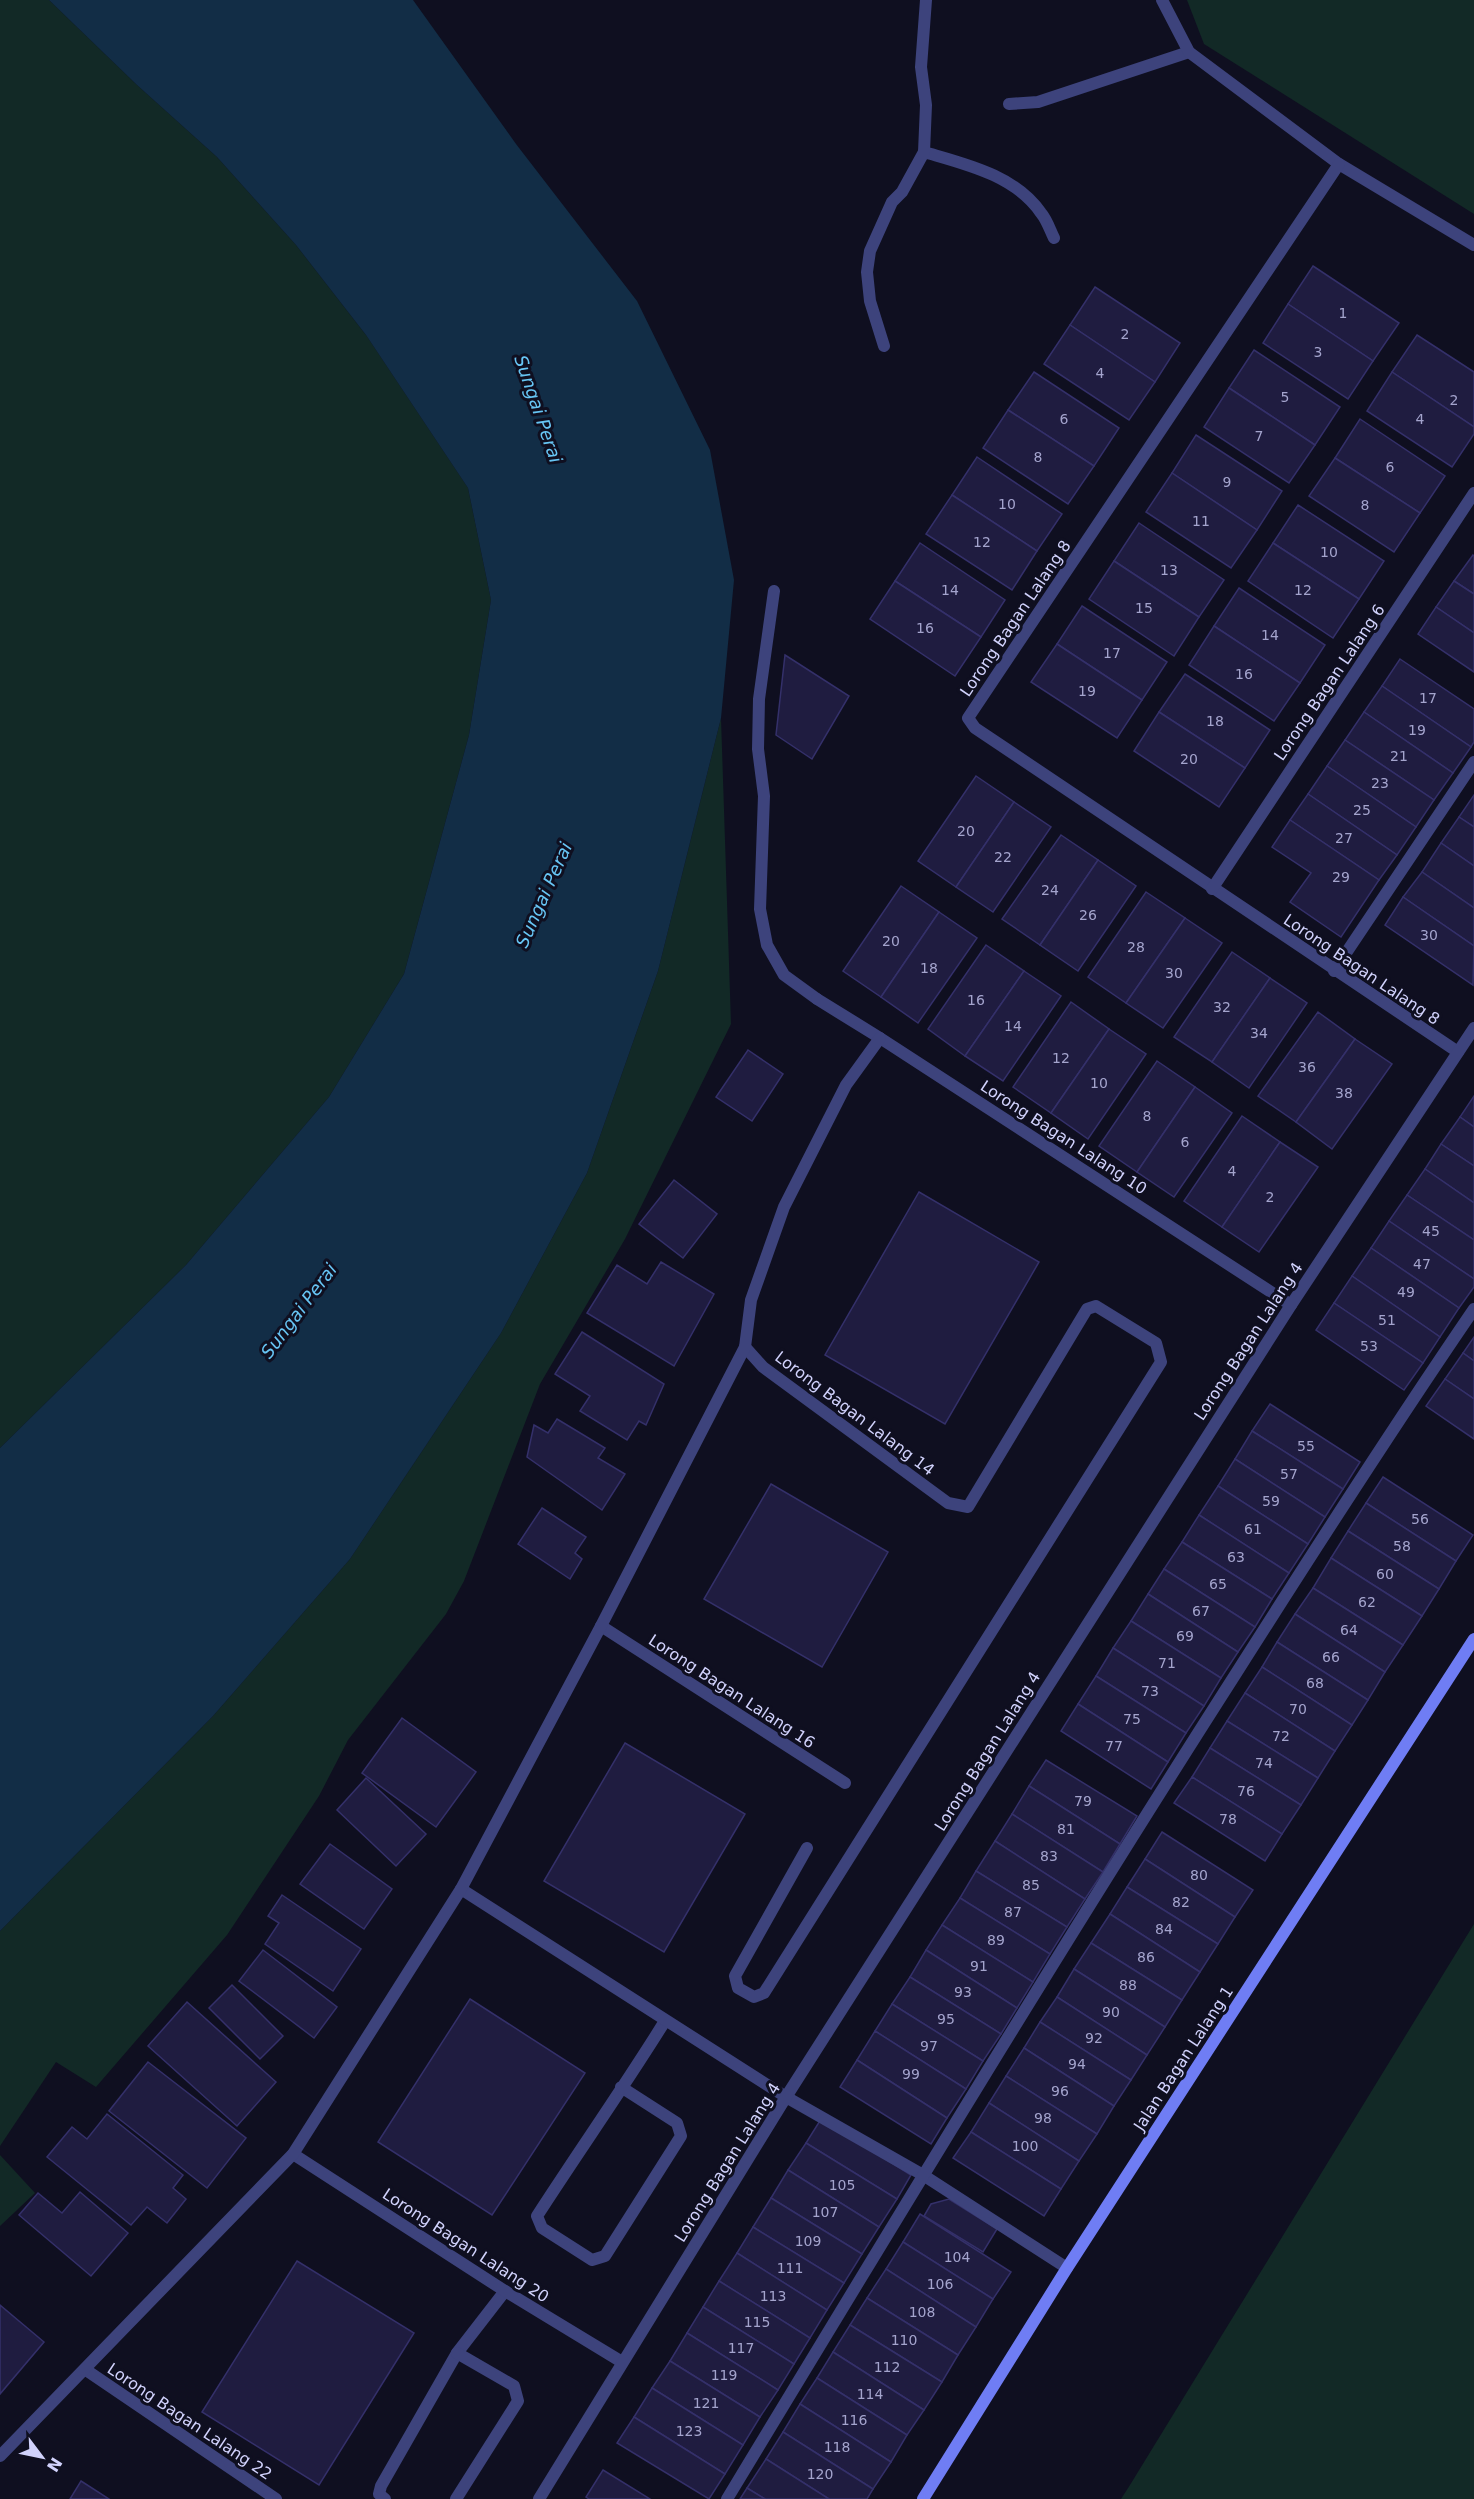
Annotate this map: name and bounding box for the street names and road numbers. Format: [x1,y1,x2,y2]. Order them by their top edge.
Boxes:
street label: Lorong Bagan Lalang 8 [956,537,1075,700]
street label: Lorong Bagan Lalang 6 [1270,601,1389,764]
street label: Lorong Bagan Lalang 8 [1280,910,1443,1029]
street label: Lorong Bagan Lalang 10 [977,1076,1150,1198]
street label: Lorong Bagan Lalang 4 [1190,1259,1307,1424]
street label: Lorong Bagan Lalang 14 [771,1347,938,1480]
street label: Lorong Bagan Lalang 16 [645,1630,818,1752]
street label: Lorong Bagan Lalang 4 [931,1668,1044,1834]
street label: Jalan Bagan Lalang 1 [1129,1982,1237,2135]
street label: Lorong Bagan Lalang 4 [671,2079,784,2245]
street label: Lorong Bagan Lalang 20 [379,2184,552,2306]
street label: Lorong Bagan Lalang 22 [104,2359,276,2484]

